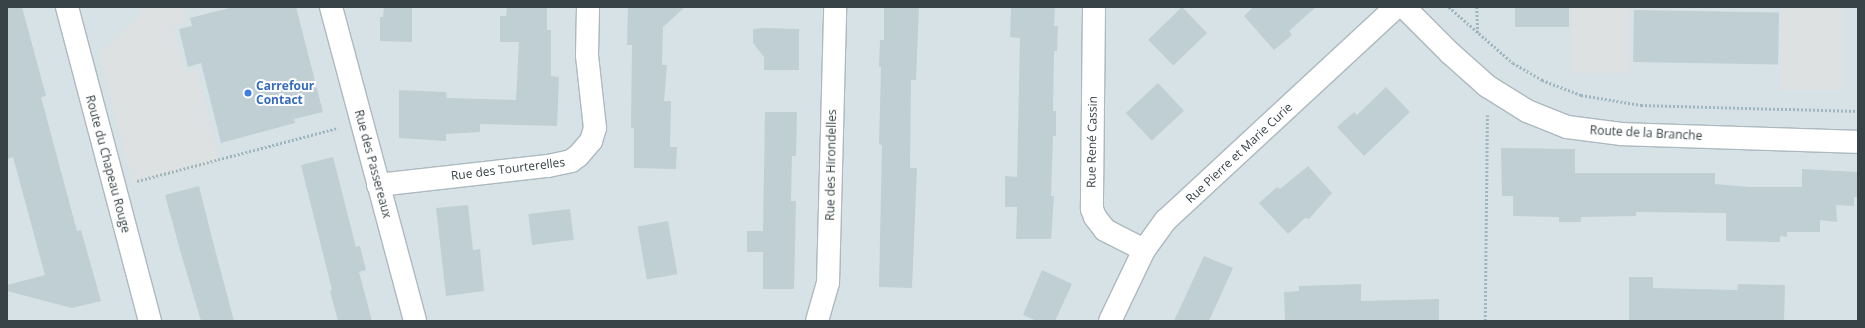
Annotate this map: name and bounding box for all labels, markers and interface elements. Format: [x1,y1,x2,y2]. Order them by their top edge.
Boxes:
place label: Carrefour Contact [256,79,314,107]
marker: Carrefour Contact [243,88,253,98]
street label: Route du Chapeau Rouge [83,94,133,234]
street label: Rue René Cassin [1084,96,1100,188]
street label: Rue Pierre et Marie Curie [1183,100,1295,206]
street label: Rue des Passereaux [352,108,394,220]
street label: Rue des Hirondelles [823,109,839,221]
street label: Route de la Branche [1589,123,1703,143]
street label: Rue des Tourterelles [450,155,566,183]

